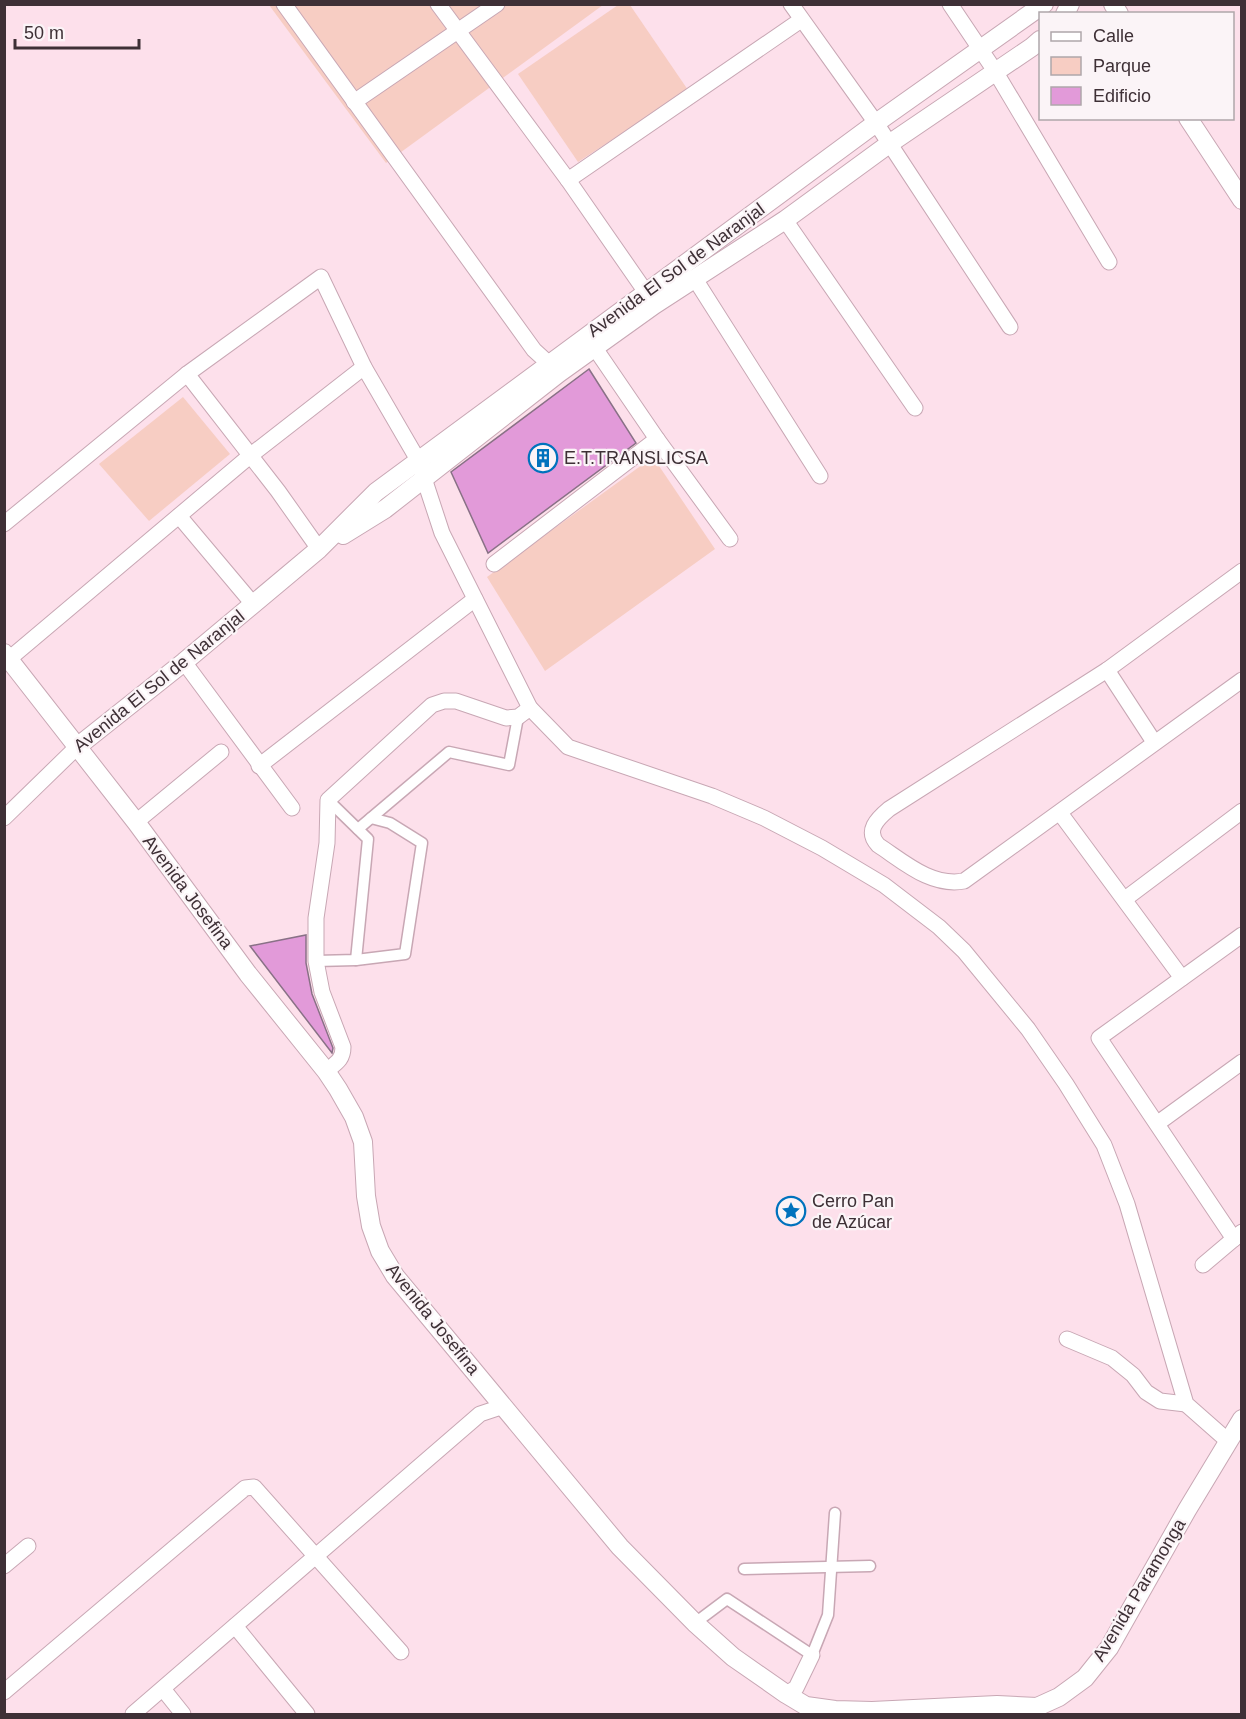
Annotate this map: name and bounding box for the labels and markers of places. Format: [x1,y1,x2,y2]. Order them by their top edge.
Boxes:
building icon: E.T.TRANSLICSA [527,442,559,474]
place label: E.T.TRANSLICSA [564,448,708,468]
place label: Cerro Pan de Azúcar [812,1191,894,1232]
place icon: Cerro Pan de Azúcar [775,1195,807,1227]

